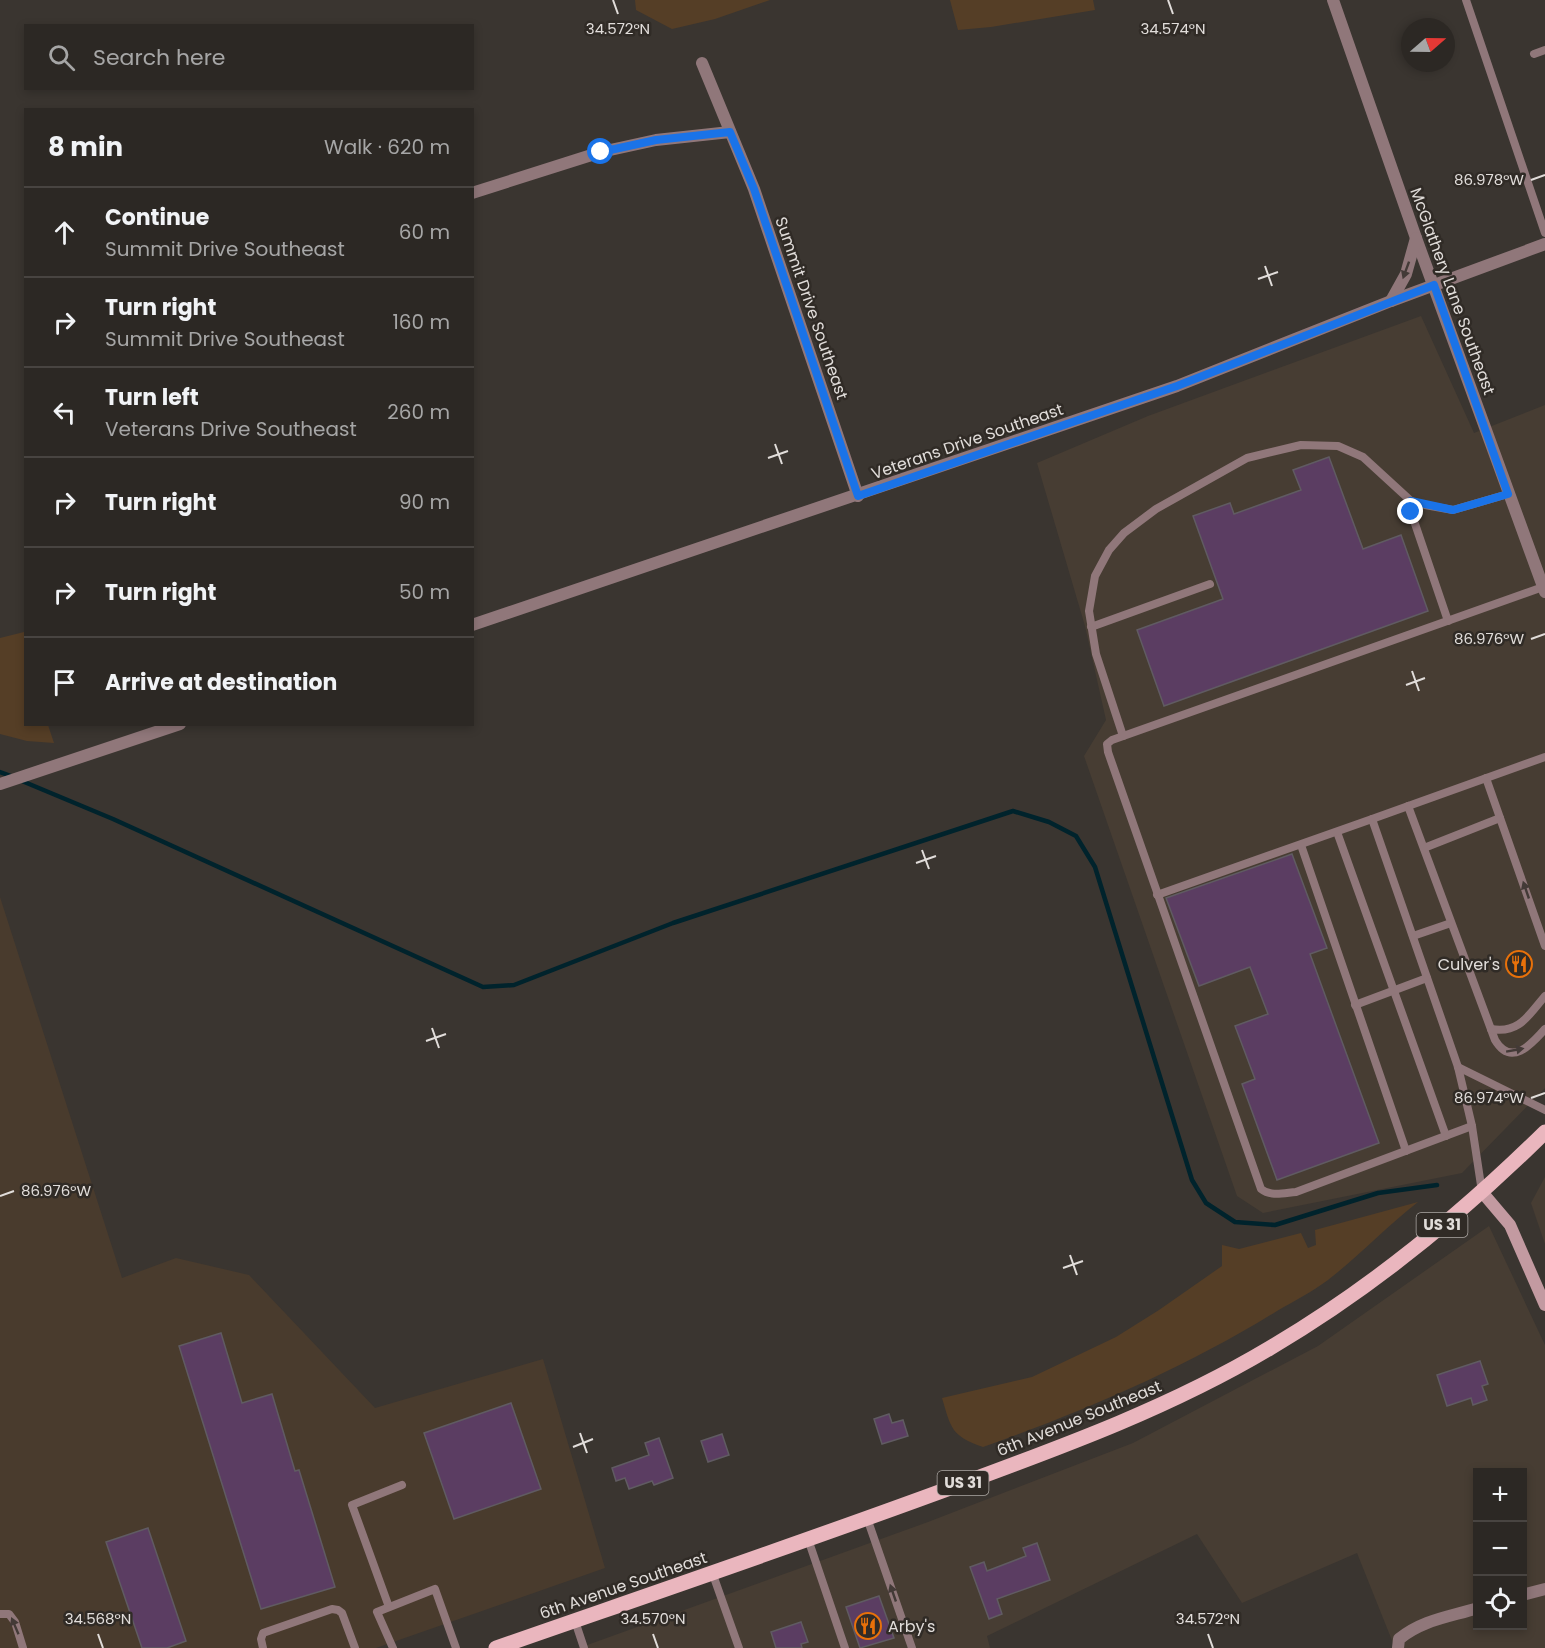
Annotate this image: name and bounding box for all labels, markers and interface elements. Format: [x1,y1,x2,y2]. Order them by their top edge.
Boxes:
text: 34.572°N [586,18,650,39]
text: 34.574°N [1140,18,1206,39]
north arrow [1401,18,1455,72]
search box [24,24,474,90]
icon: search [45,41,78,74]
text: Search here [93,42,226,73]
text: 8 min [48,129,123,165]
text: Walk · 620 m [324,133,450,161]
route start [587,138,613,164]
text: 86.978°W [1454,169,1524,190]
street label: McGlathery Lane Southeast [1404,184,1501,398]
text: Continue [105,202,209,233]
street label: Summit Drive Southeast [769,214,854,403]
icon: ahead [48,216,81,249]
text: 60 m [399,218,450,246]
text: Summit Drive Southeast [105,235,345,263]
one-way arrow [1401,261,1411,279]
text: Turn right [105,292,216,323]
icon: right [48,306,81,339]
text: 160 m [392,308,450,336]
text: Summit Drive Southeast [105,325,345,353]
text: Turn left [105,382,199,413]
icon: left [48,396,81,429]
text: 260 m [387,398,450,426]
street label: Veterans Drive Southeast [868,398,1066,485]
text: Veterans Drive Southeast [105,415,357,443]
icon: right [48,486,81,519]
text: Turn right [105,487,216,518]
text: 90 m [399,488,450,516]
route end [1397,498,1423,524]
icon: right [48,576,81,609]
text: Turn right [105,577,216,608]
text: 50 m [399,578,450,606]
text: 86.976°W [1454,628,1524,649]
icon: arrive [48,666,81,699]
text: Arrive at destination [105,667,337,698]
one-way arrow [1520,881,1530,899]
restaurant icon: Culver's [1504,949,1534,979]
place label: Culver's [1438,953,1500,976]
one-way arrow [1506,1045,1525,1054]
text: 86.974°W [1454,1087,1524,1108]
text: 86.976°W [21,1180,91,1201]
road number: US 31 [1416,1213,1468,1237]
street label: 6th Avenue Southeast [993,1375,1165,1462]
map controls [1473,1468,1527,1630]
button: + [1473,1468,1527,1522]
road number: US 31 [938,1471,988,1495]
button: − [1473,1522,1527,1576]
street label: 6th Avenue Southeast [536,1546,710,1625]
button: locate [1473,1576,1527,1630]
one-way arrow [887,1584,897,1602]
text: 34.568°N [65,1608,131,1629]
text: 34.570°N [620,1608,686,1629]
text: 34.572°N [1176,1608,1240,1629]
restaurant icon: Arby's [853,1611,883,1641]
place label: Arby's [888,1615,935,1638]
one-way arrow [10,1617,20,1635]

